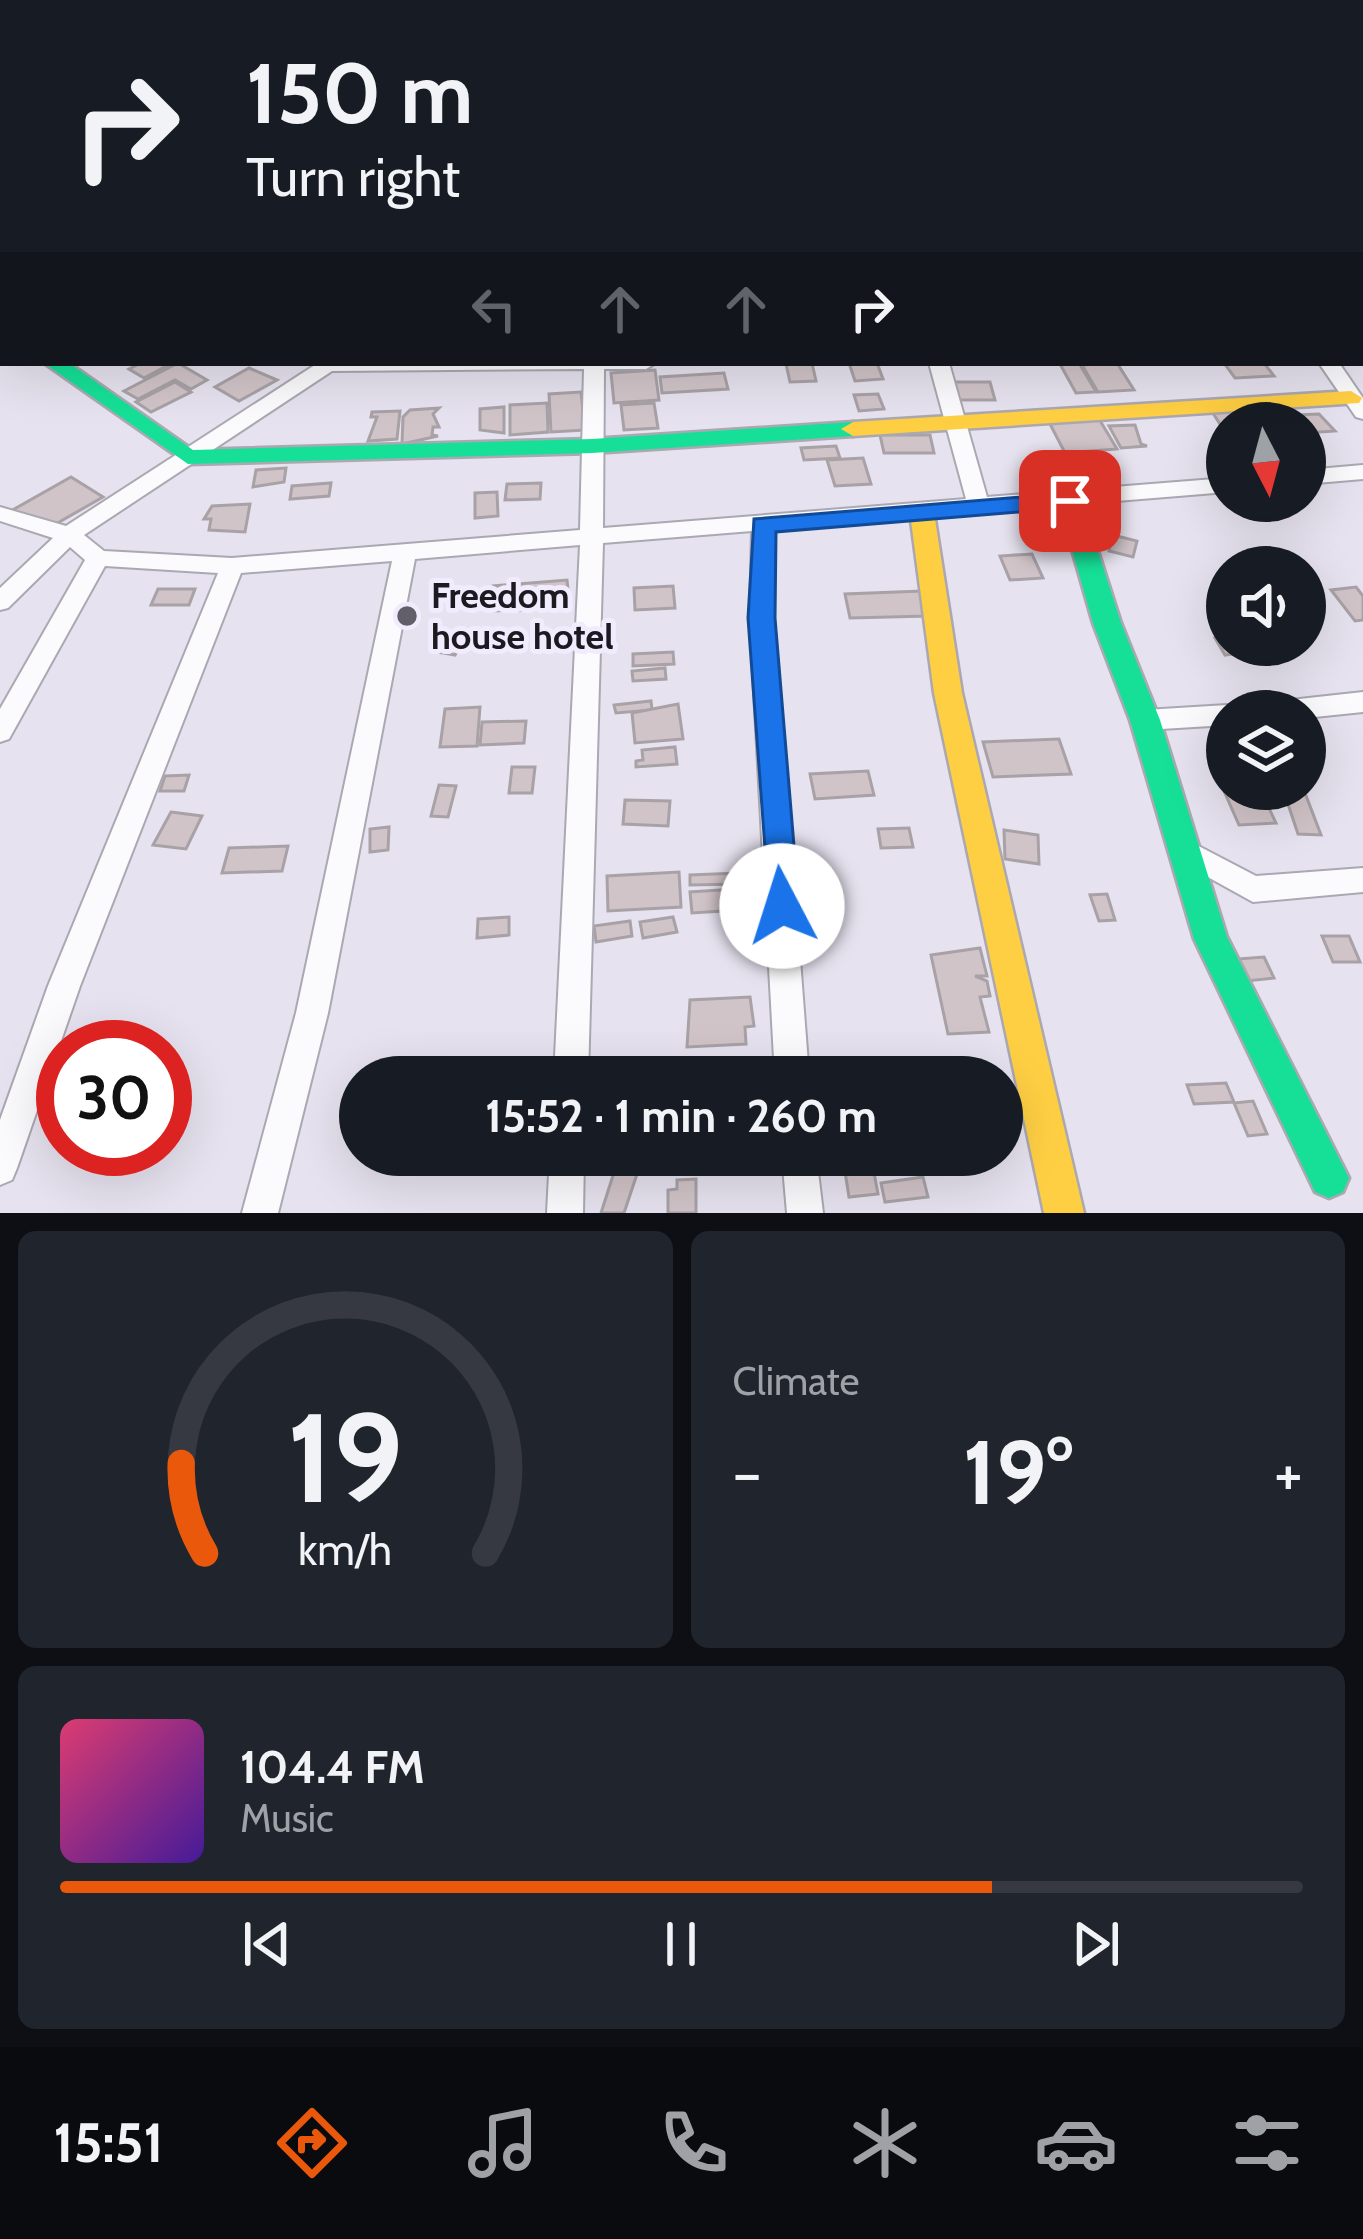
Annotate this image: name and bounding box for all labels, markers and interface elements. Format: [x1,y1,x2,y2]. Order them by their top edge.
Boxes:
text: 150 m [246,42,473,144]
icon: right [48,48,204,204]
text: Turn right [246,144,460,210]
icon: left [461,276,527,342]
icon: ahead [587,276,653,342]
icon: ahead [713,276,779,342]
icon: right [839,276,905,342]
north arrow [1206,402,1326,522]
map controls [1206,402,1326,810]
pin [1019,450,1121,552]
icon: arrive [1037,468,1103,534]
button: sound [1206,546,1326,666]
place label: Freedom house hotel [431,573,614,658]
marker: Freedom house hotel [394,603,420,629]
button: layers [1206,690,1326,810]
position arrow [719,843,845,969]
speed limit sign: 30 [36,1020,192,1176]
text: 15:52 · 1 min · 260 m [485,1089,877,1143]
text: Climate [733,1357,859,1405]
text: 19 [287,1382,403,1533]
text: 19° [963,1417,1073,1527]
text: − [733,1432,762,1513]
text: + [1274,1432,1303,1513]
text: km/h [298,1523,392,1575]
text: 104.4 FM [240,1740,425,1794]
text: Music [240,1794,334,1842]
icon: previous [234,1911,300,1977]
icon: pause [648,1911,714,1977]
icon: next [1063,1911,1129,1977]
icon: directions [270,2101,354,2185]
icon: music [461,2101,545,2185]
icon: phone [652,2101,736,2185]
icon: climate [843,2101,927,2185]
icon: car [1034,2101,1118,2185]
icon: filters [1225,2101,1309,2185]
text: 15:51 [54,2110,163,2176]

